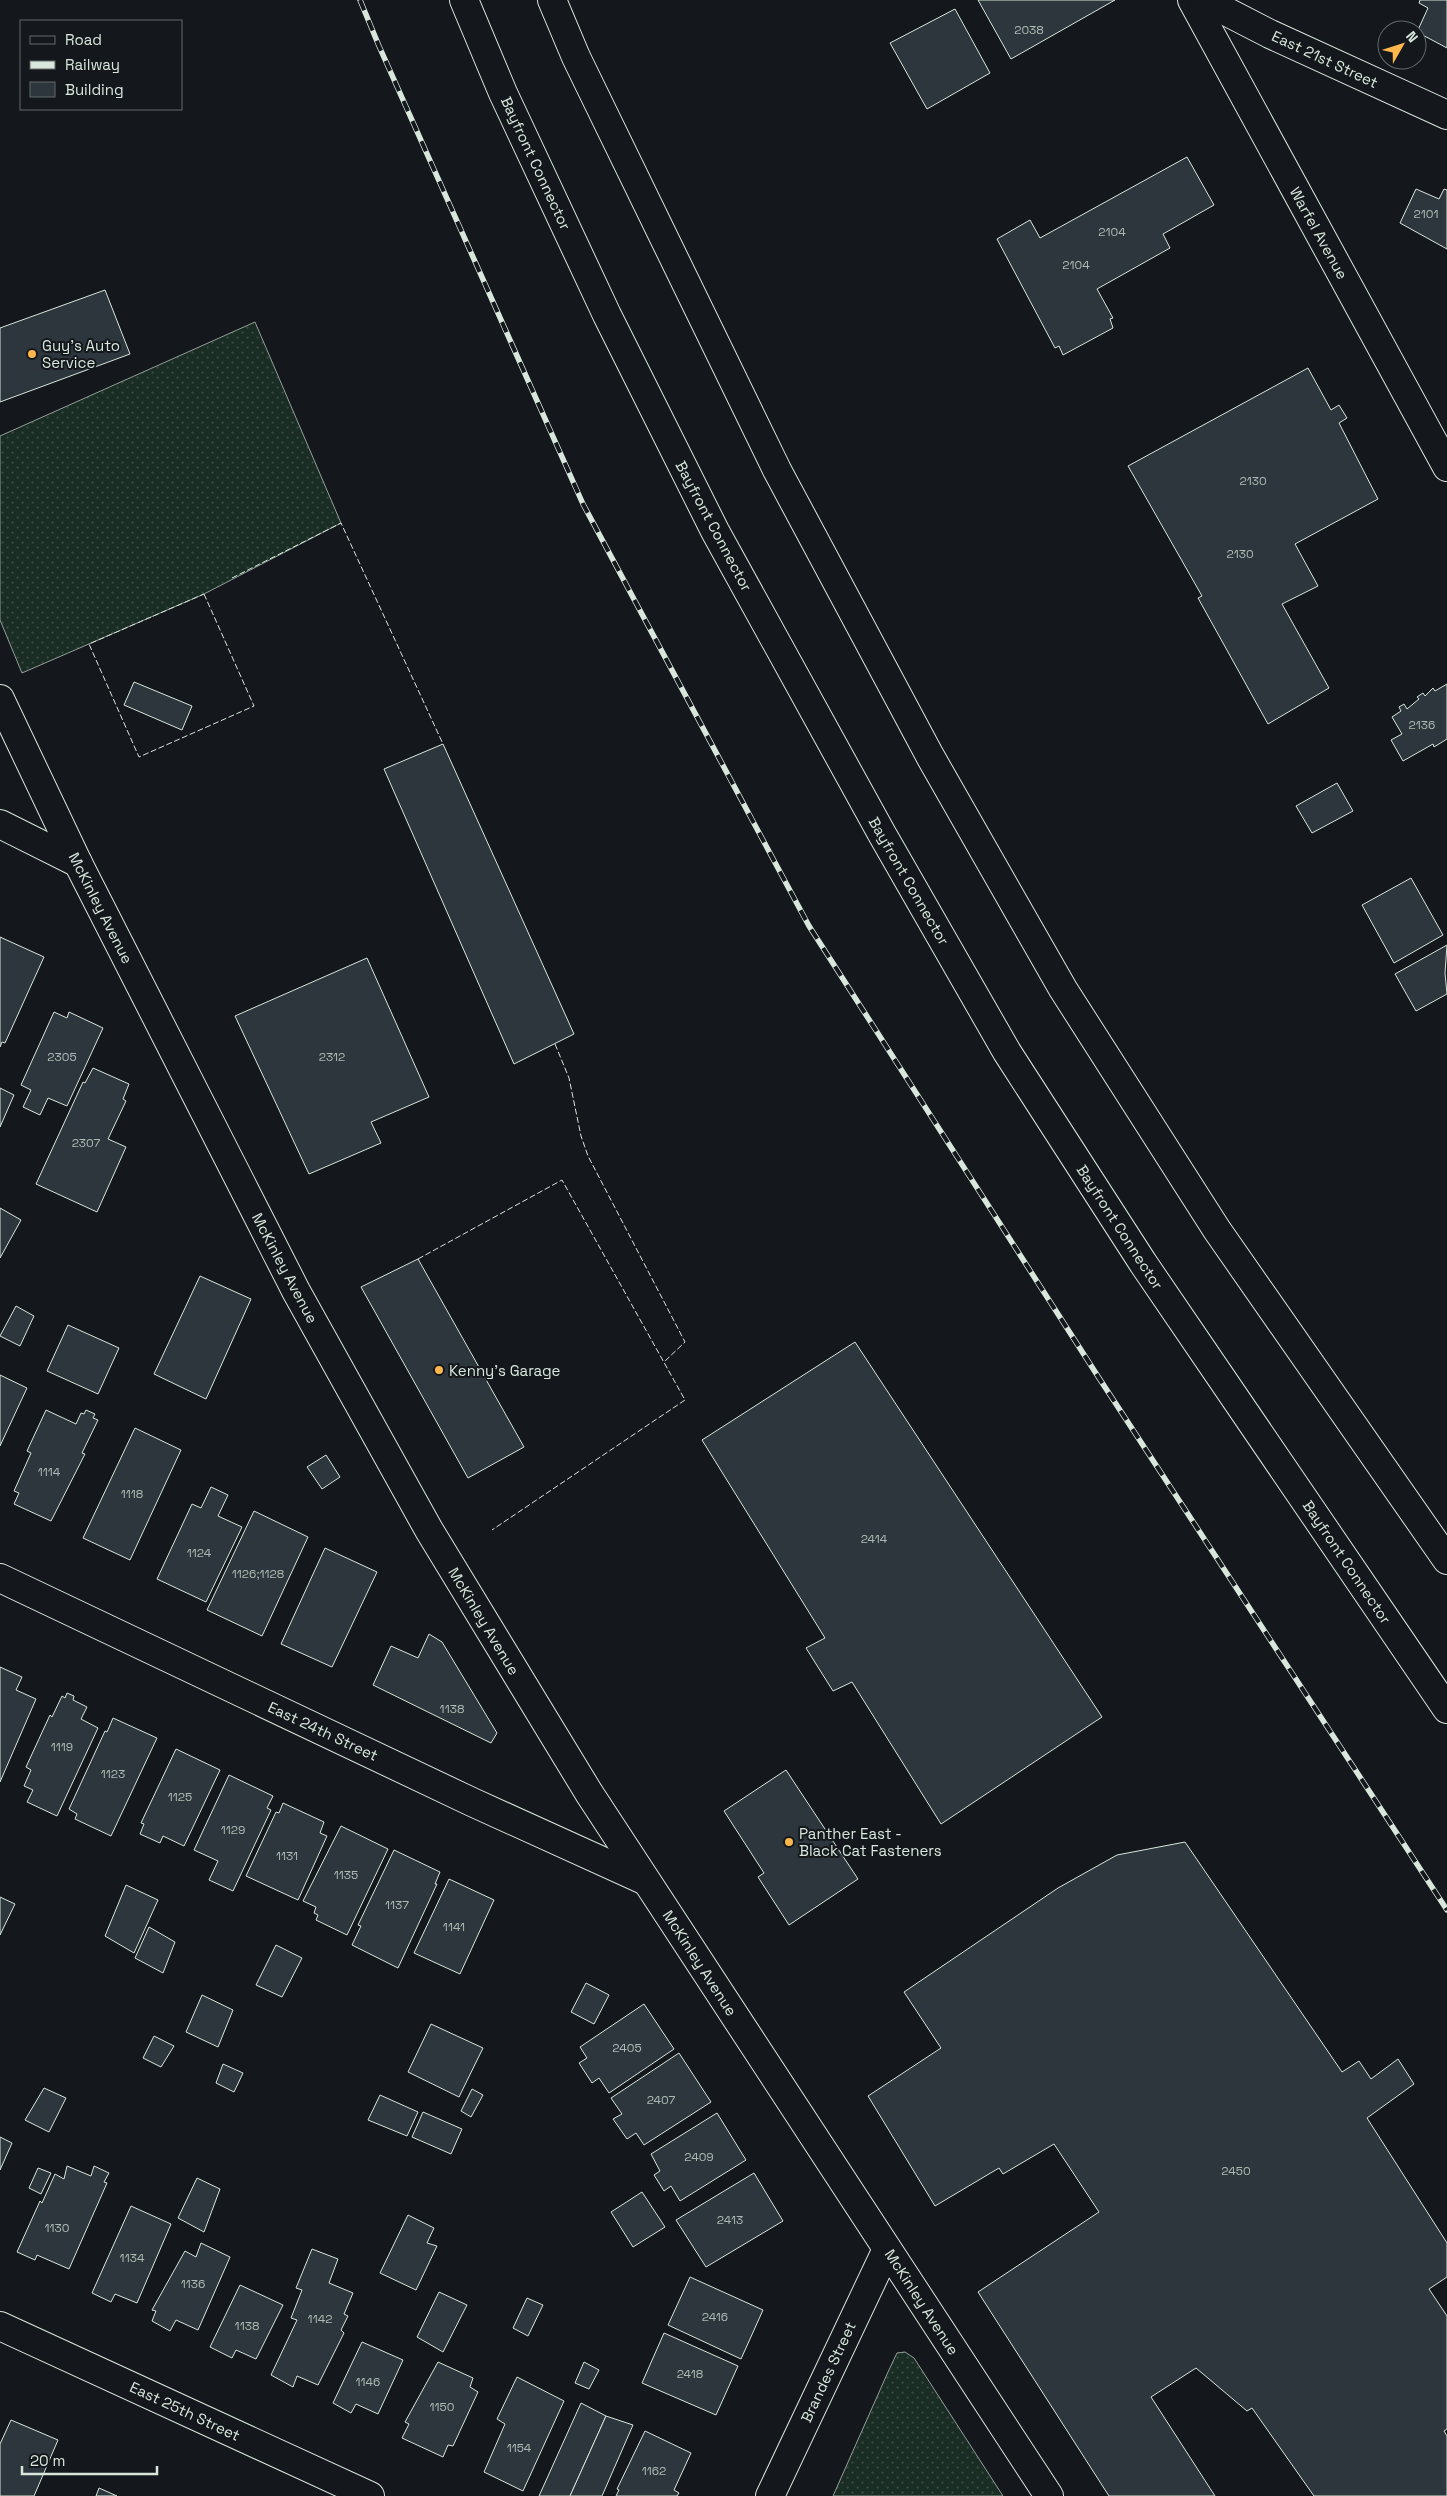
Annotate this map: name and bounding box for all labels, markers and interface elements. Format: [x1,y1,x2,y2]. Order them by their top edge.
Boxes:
legend [20,20,182,110]
north arrow [1377,20,1427,70]
house number: 2038 [1014,22,1044,38]
street label: East 21st Street [1269,26,1381,92]
text: N [1402,28,1422,46]
text: Road [65,30,102,49]
text: Railway [65,55,120,74]
text: Building [65,80,124,99]
street label: Bayfront Connector [497,93,575,233]
street label: Warfel Avenue [1286,183,1352,283]
house number: 2101 [1414,206,1438,222]
house number: 2104 [1098,224,1126,240]
house number: 2104 [1062,257,1090,273]
place label: Guy's Auto Service [42,336,120,372]
marker: Guy's Auto Service [26,348,38,360]
street label: Bayfront Connector [672,458,757,595]
house number: 2130 [1239,473,1267,489]
house number: 2130 [1226,546,1254,562]
house number: 2136 [1409,717,1435,733]
street label: Bayfront Connector [865,813,954,949]
street label: McKinley Avenue [65,849,137,967]
house number: 2305 [47,1049,77,1065]
house number: 2312 [319,1049,345,1065]
house number: 2307 [72,1135,101,1151]
street label: Bayfront Connector [1073,1161,1168,1293]
street label: McKinley Avenue [248,1210,322,1327]
place label: Kenny's Garage [449,1361,561,1380]
marker: Kenny's Garage [433,1364,445,1376]
house number: 1114 [38,1464,61,1480]
house number: 1118 [121,1486,143,1502]
street label: Bayfront Connector [1299,1497,1396,1628]
house number: 2414 [861,1531,888,1547]
house number: 1124 [187,1545,212,1561]
street label: McKinley Avenue [444,1564,524,1678]
house number: 1126;1128 [232,1566,284,1582]
street label: East 24th Street [265,1697,381,1765]
house number: 1138 [440,1701,464,1717]
house number: 1119 [51,1739,73,1755]
house number: 1123 [101,1766,125,1782]
house number: 1125 [168,1789,192,1805]
house number: 1129 [221,1822,245,1838]
place label: Panther East - Black Cat Fasteners [799,1824,942,1860]
marker: Panther East - Black Cat Fasteners [783,1836,795,1848]
house number: 1131 [276,1848,298,1864]
house number: 1135 [334,1867,358,1883]
house number: 1137 [385,1897,409,1913]
street label: McKinley Avenue [659,1907,741,2020]
house number: 1141 [443,1919,465,1935]
house number: 2405 [612,2040,642,2056]
house number: 2407 [647,2092,676,2108]
house number: 2409 [684,2149,714,2165]
house number: 2450 [1221,2163,1251,2179]
house number: 2413 [717,2212,743,2228]
house number: 1130 [45,2220,69,2236]
street label: McKinley Avenue [881,2246,963,2359]
house number: 1134 [120,2250,145,2266]
house number: 1136 [181,2276,205,2292]
house number: 2416 [702,2309,728,2325]
house number: 1142 [308,2311,332,2327]
house number: 1138 [235,2318,259,2334]
street label: Brandes Street [796,2318,860,2426]
house number: 2418 [677,2366,703,2382]
house number: 1146 [356,2374,380,2390]
street label: East 25th Street [127,2377,243,2445]
house number: 1150 [430,2399,454,2415]
house number: 1154 [507,2440,532,2456]
scale bar [22,2444,158,2476]
text: 20 m [30,2451,65,2470]
house number: 1162 [642,2463,666,2479]

